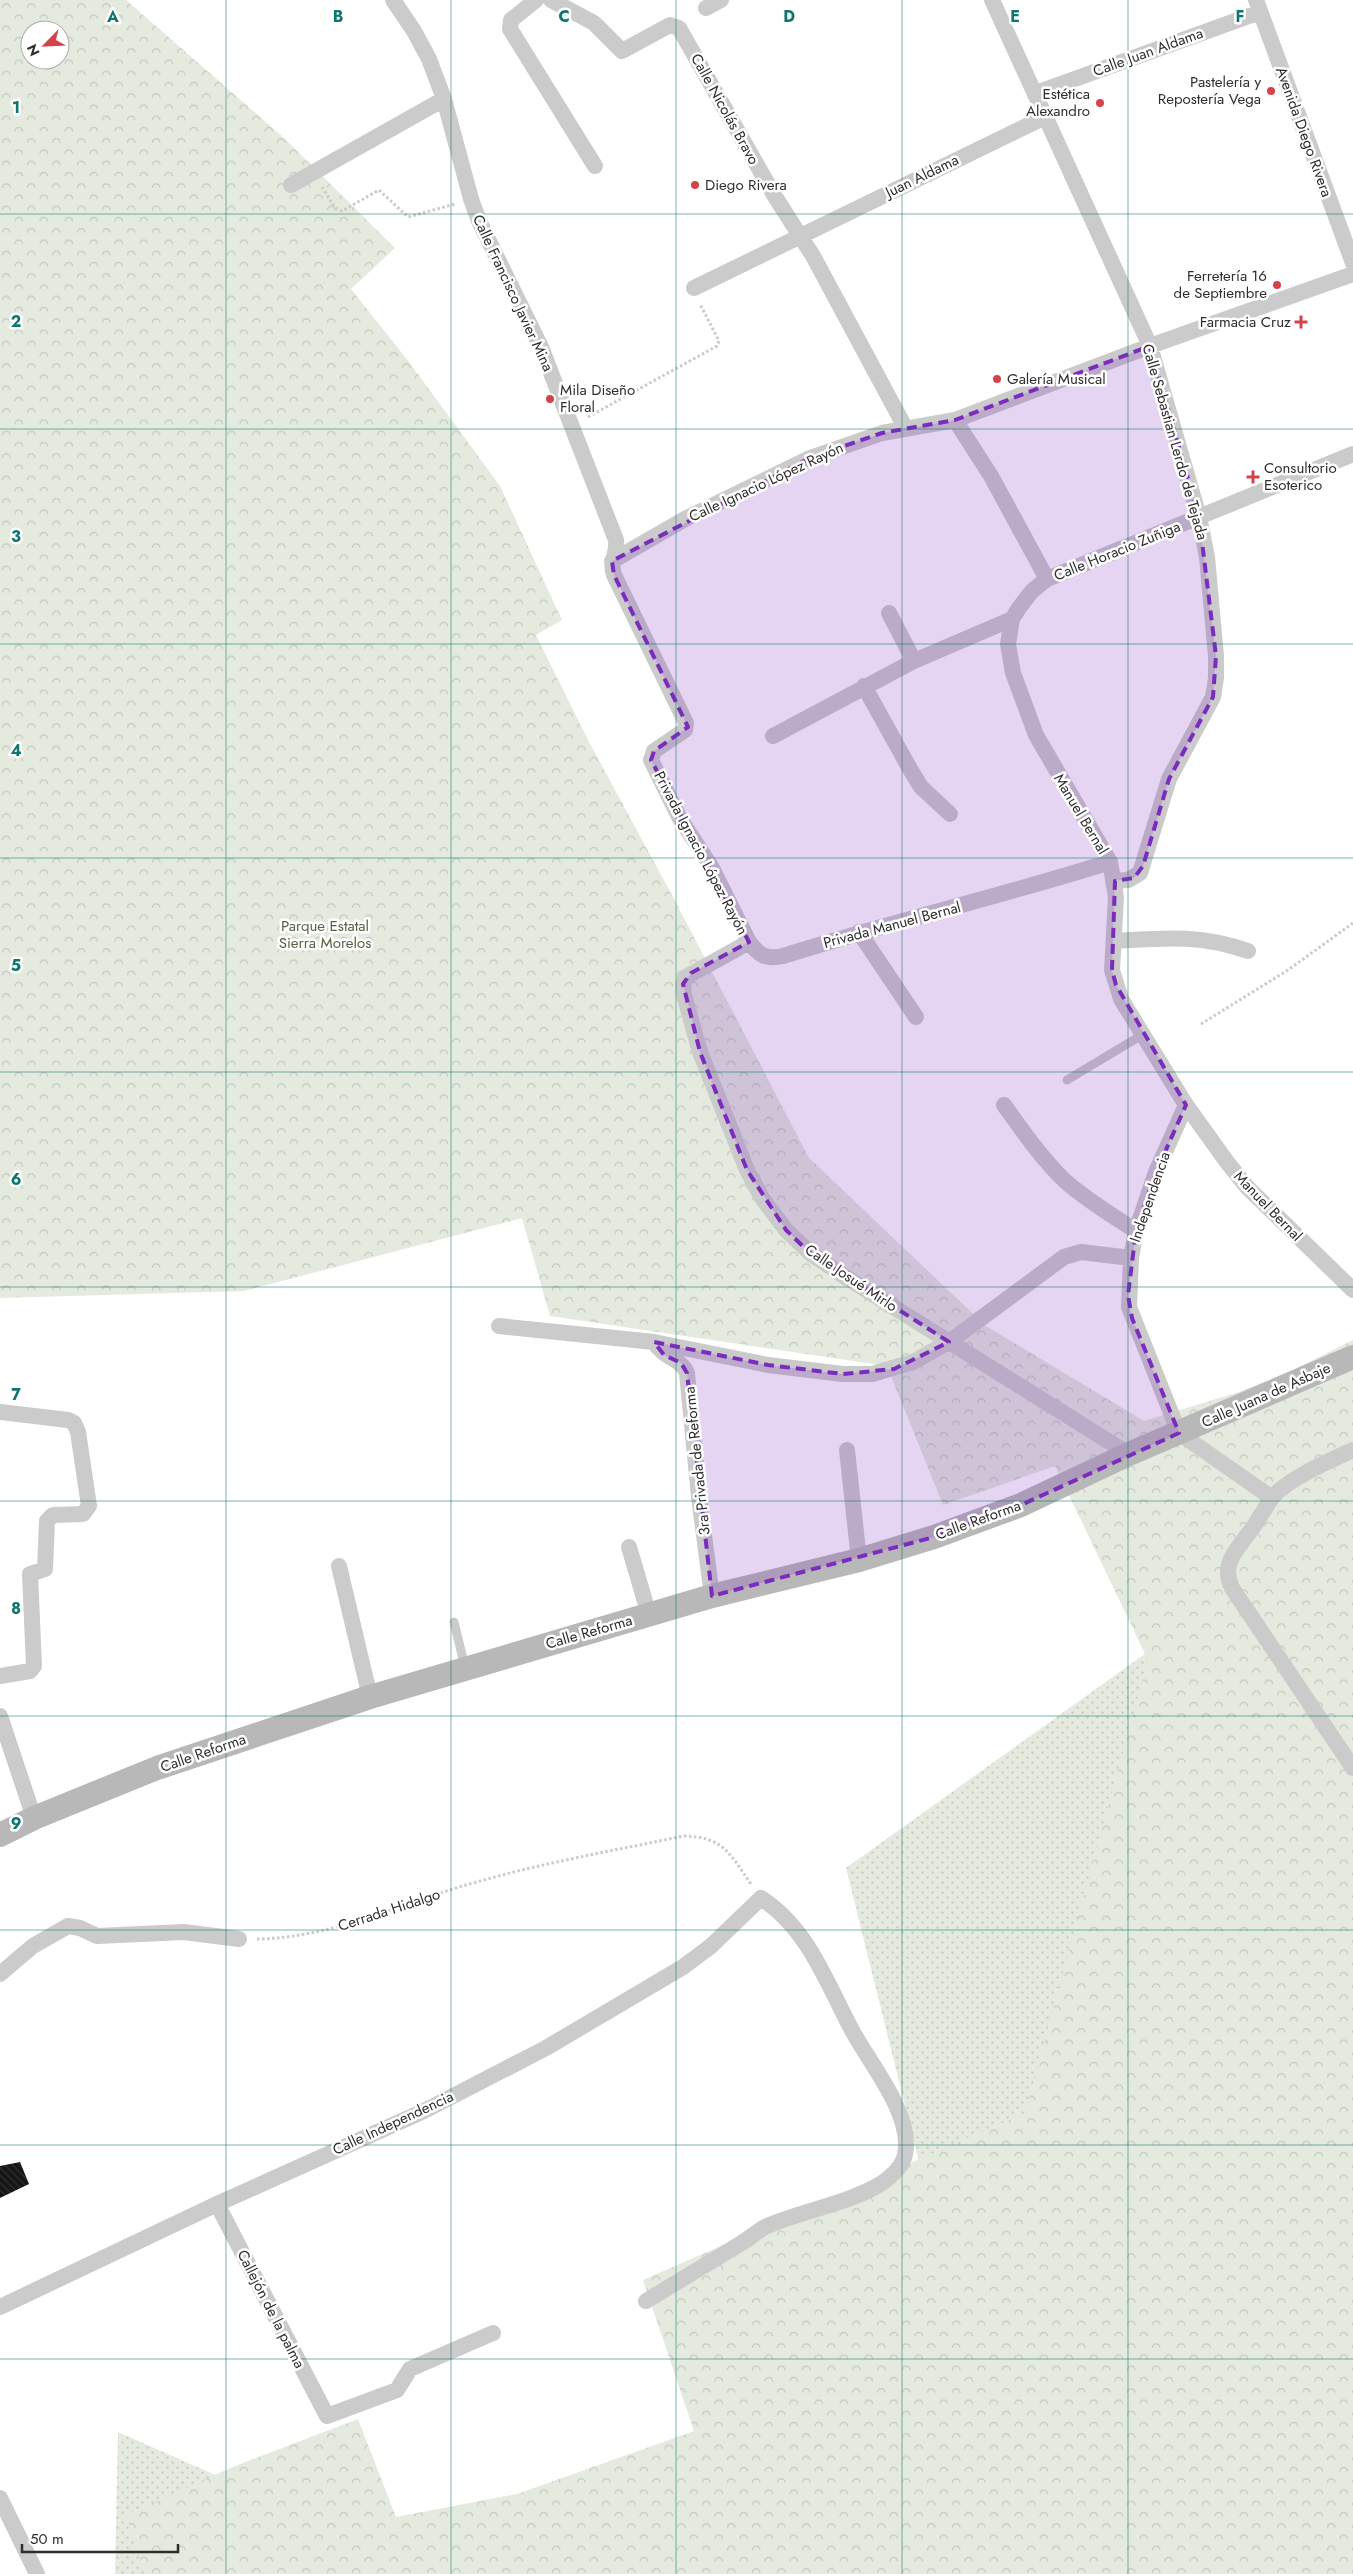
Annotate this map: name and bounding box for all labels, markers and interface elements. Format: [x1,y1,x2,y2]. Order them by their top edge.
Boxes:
text: A [106,5,119,28]
text: B [333,5,343,28]
text: C [558,5,570,28]
text: D [783,5,795,28]
text: E [1010,5,1020,28]
text: F [1236,5,1244,28]
north arrow [20,20,70,70]
street label: Calle Juan Aldama [1090,22,1206,82]
text: N [22,41,45,59]
street label: Calle Nicolás Bravo [685,49,765,169]
street label: Avenida Diego Rivera [1270,64,1338,200]
place label: Pastelería y Repostería Vega [1158,71,1261,110]
place label: Estética Alexandro [1026,83,1090,122]
marker: Pastelería y Repostería Vega [1265,85,1277,97]
text: 1 [12,96,20,119]
marker: Estética Alexandro [1094,97,1106,109]
street label: Juan Aldama [880,149,962,204]
place label: Diego Rivera [705,174,787,196]
marker: Diego Rivera [689,179,701,191]
street label: Calle Francisco Javier Mina [467,211,559,375]
place label: Ferretería 16 de Septiembre [1174,265,1267,304]
marker: Ferretería 16 de Septiembre [1271,279,1283,291]
text: 2 [11,310,21,333]
place label: Farmacia Cruz [1200,311,1291,333]
marker: Farmacia Cruz [1295,316,1307,328]
street label: Calle Sebastian Lerdo de Tejada [1136,341,1214,543]
place label: Galería Musical [1007,368,1106,390]
marker: Galería Musical [991,373,1003,385]
place label: Mila Diseño Floral [560,379,635,418]
marker: Mila Diseño Floral [544,393,556,405]
street label: Calle Ignacio López Rayón [685,437,847,527]
place label: Consultorio Esoterico [1264,457,1337,496]
marker: Consultorio Esoterico [1246,470,1260,484]
street label: Calle Horacio Zuñiga [1050,516,1184,586]
text: 3 [11,525,21,548]
text: 4 [10,739,22,762]
street label: Privada Ignacio López Rayón [648,767,754,939]
street label: Manuel Bernal [1048,770,1114,858]
street label: Privada Manuel Bernal [821,896,963,954]
park label: Parque Estatal Sierra Morelos [279,915,371,954]
text: 5 [11,954,21,977]
street label: Independencia [1124,1149,1176,1245]
street label: Manuel Bernal [1229,1166,1307,1246]
text: 6 [11,1168,21,1191]
street label: Calle Josué Mirlo [800,1239,902,1317]
street label: Calle Juana de Asbaje [1198,1357,1334,1433]
text: 7 [11,1383,21,1406]
street label: 3ra Privada de Reforma [678,1385,716,1537]
street label: Calle Reforma [932,1494,1024,1546]
text: 8 [11,1597,21,1620]
street label: Calle Reforma [543,1609,635,1655]
street label: Calle Reforma [157,1728,249,1778]
text: 9 [11,1812,21,1835]
street label: Cerrada Hidalgo [335,1883,443,1937]
street label: Calle Independencia [329,2085,457,2161]
street label: Callejón de la palma [232,2246,310,2372]
scale bar [22,2522,179,2554]
text: 50 m [30,2528,64,2550]

